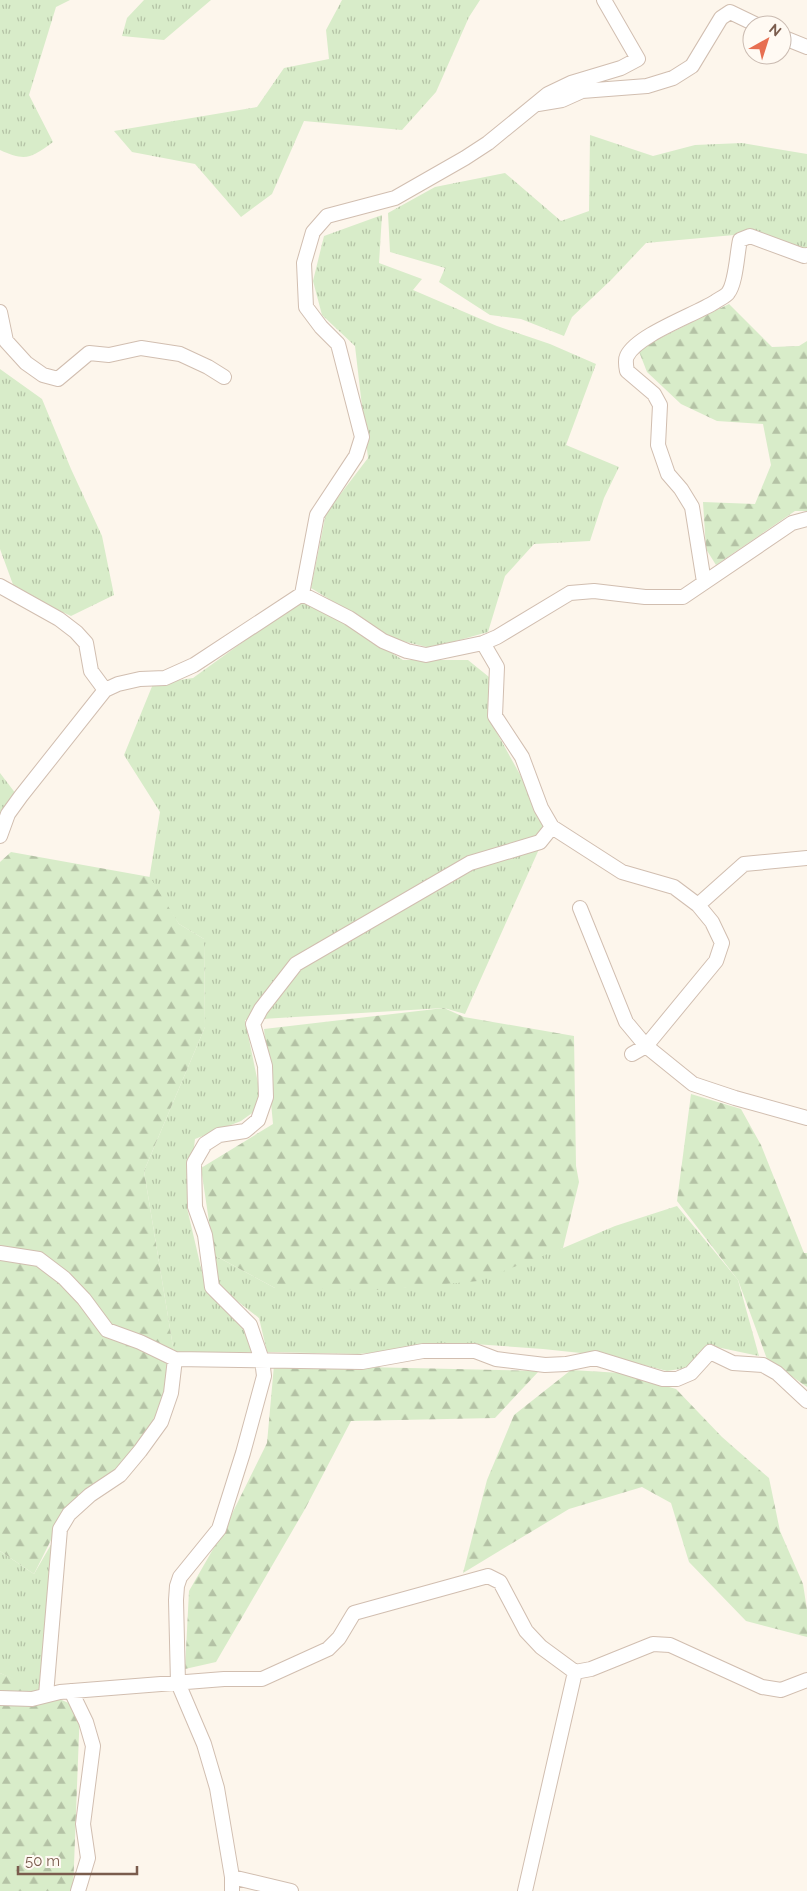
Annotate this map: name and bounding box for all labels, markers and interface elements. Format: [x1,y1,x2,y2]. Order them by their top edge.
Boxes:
north arrow [742,15,792,65]
text: N [766,20,784,39]
scale bar [18,1844,136,1876]
text: 50 m [25,1852,60,1870]

